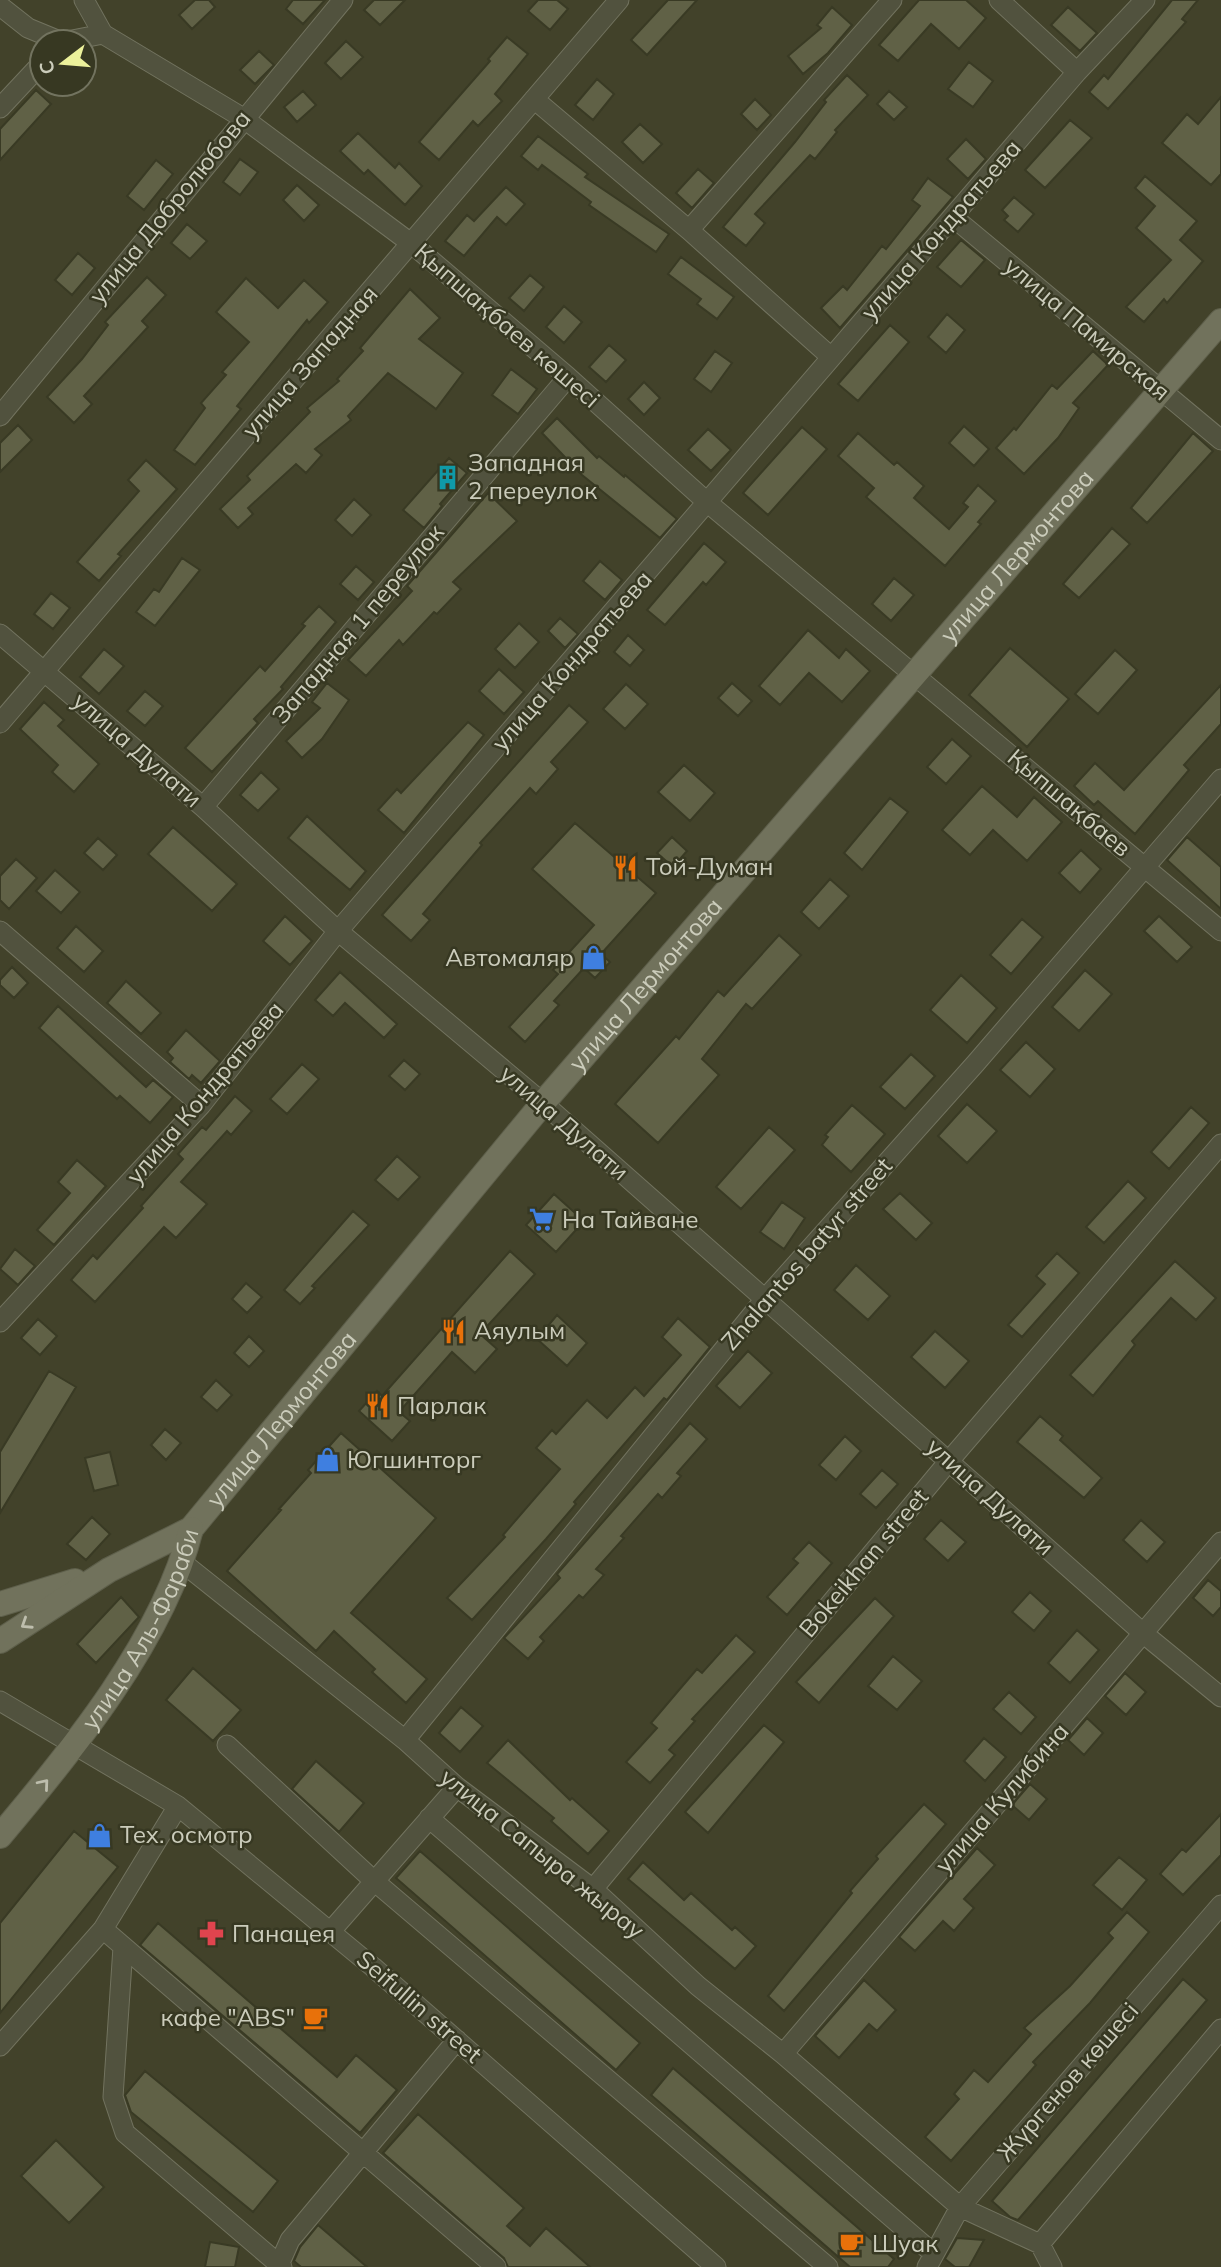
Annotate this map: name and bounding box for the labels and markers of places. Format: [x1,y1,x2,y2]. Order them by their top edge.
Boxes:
place label: Западная 2 переулок [468,447,597,505]
building icon: Западная 2 переулок [434,463,462,491]
place label: Той-Думан [646,851,773,881]
restaurant icon: Той-Думан [612,853,640,881]
place label: Автомаляр [445,942,574,972]
shop icon: Автомаляр [580,944,608,972]
place label: На Тайване [562,1204,699,1234]
supermarket icon: На Тайване [528,1206,556,1234]
place label: Аяулым [474,1315,565,1345]
restaurant icon: Аяулым [440,1317,468,1345]
place label: Парлак [397,1390,486,1420]
restaurant icon: Парлак [363,1392,391,1420]
place label: Югшинторг [347,1444,481,1474]
shop icon: Югшинторг [313,1446,341,1474]
place label: Тех. осмотр [120,1819,253,1849]
shop icon: Тех. осмотр [86,1821,114,1849]
place label: Панацея [232,1918,335,1948]
pharmacy icon: Панацея [198,1920,226,1948]
place label: кафе "ABS" [161,2002,295,2032]
cafe icon: кафе "ABS" [301,2004,329,2032]
place label: Шуак [872,2228,938,2258]
cafe icon: Шуак [838,2230,866,2258]

